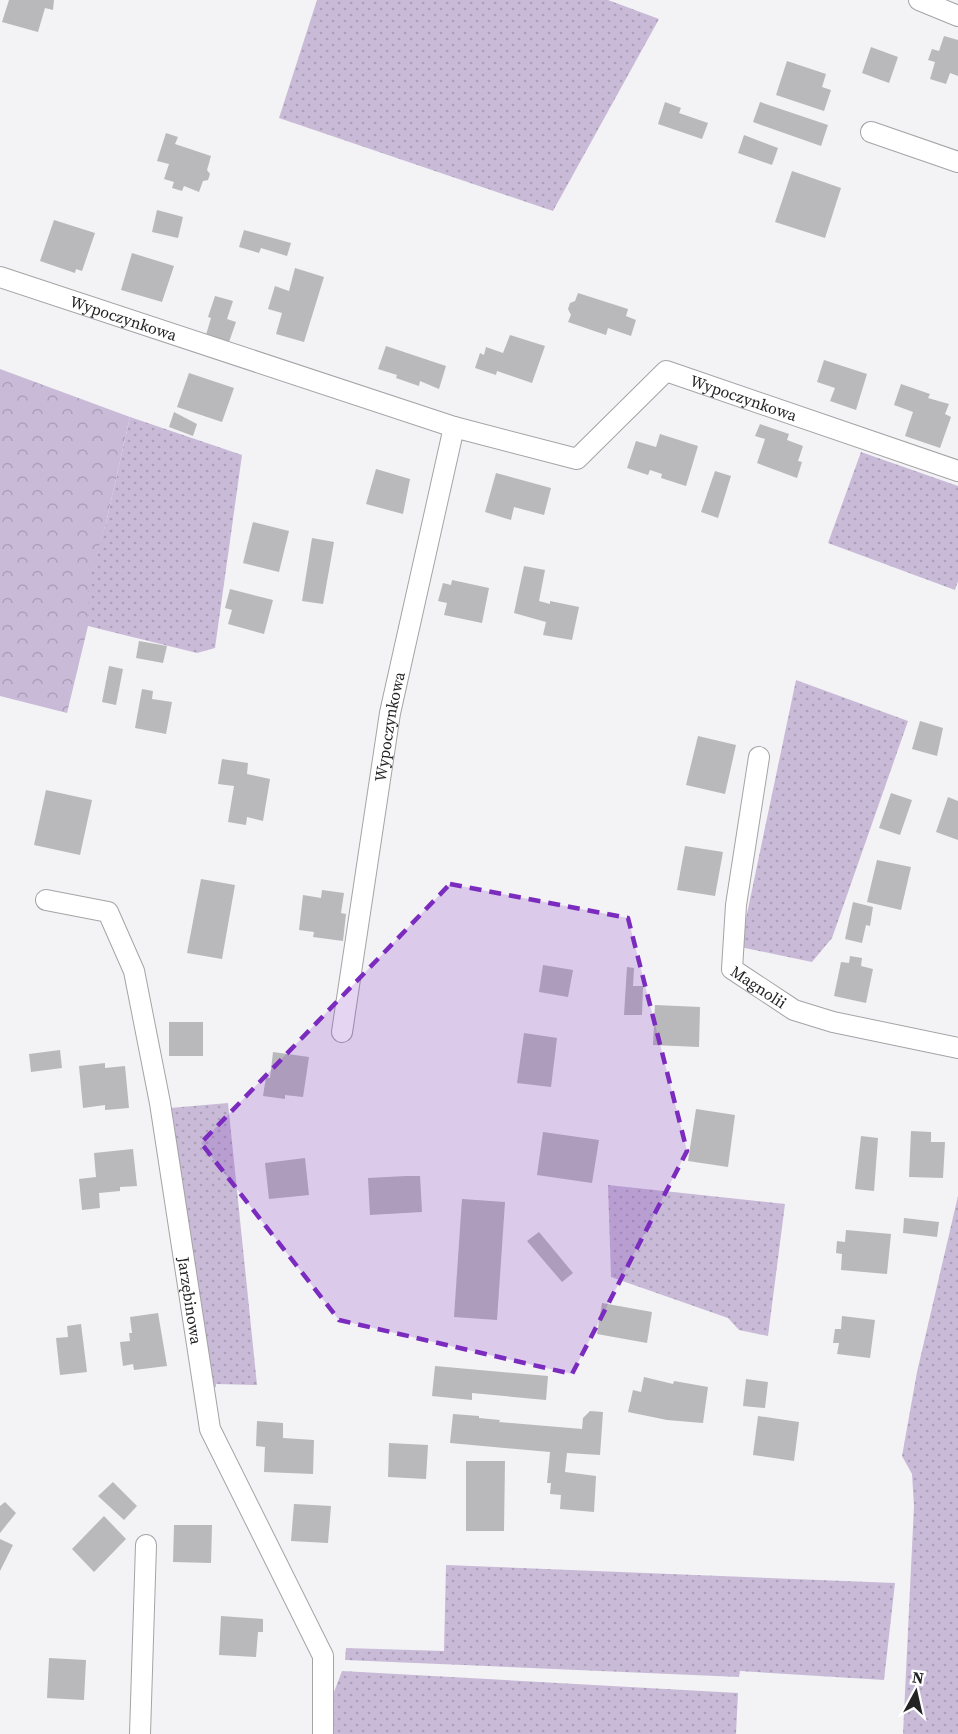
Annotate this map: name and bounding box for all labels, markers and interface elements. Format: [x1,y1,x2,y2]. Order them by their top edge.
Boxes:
street label: Wypoczynkowa [67,290,181,346]
street label: Wypoczynkowa [687,369,801,426]
street label: Wypoczynkowa [369,669,410,783]
street label: Magnolii [726,960,791,1013]
street label: Jarzębinowa [173,1254,208,1347]
north arrow [886,1662,946,1722]
text: N [911,1665,926,1689]

